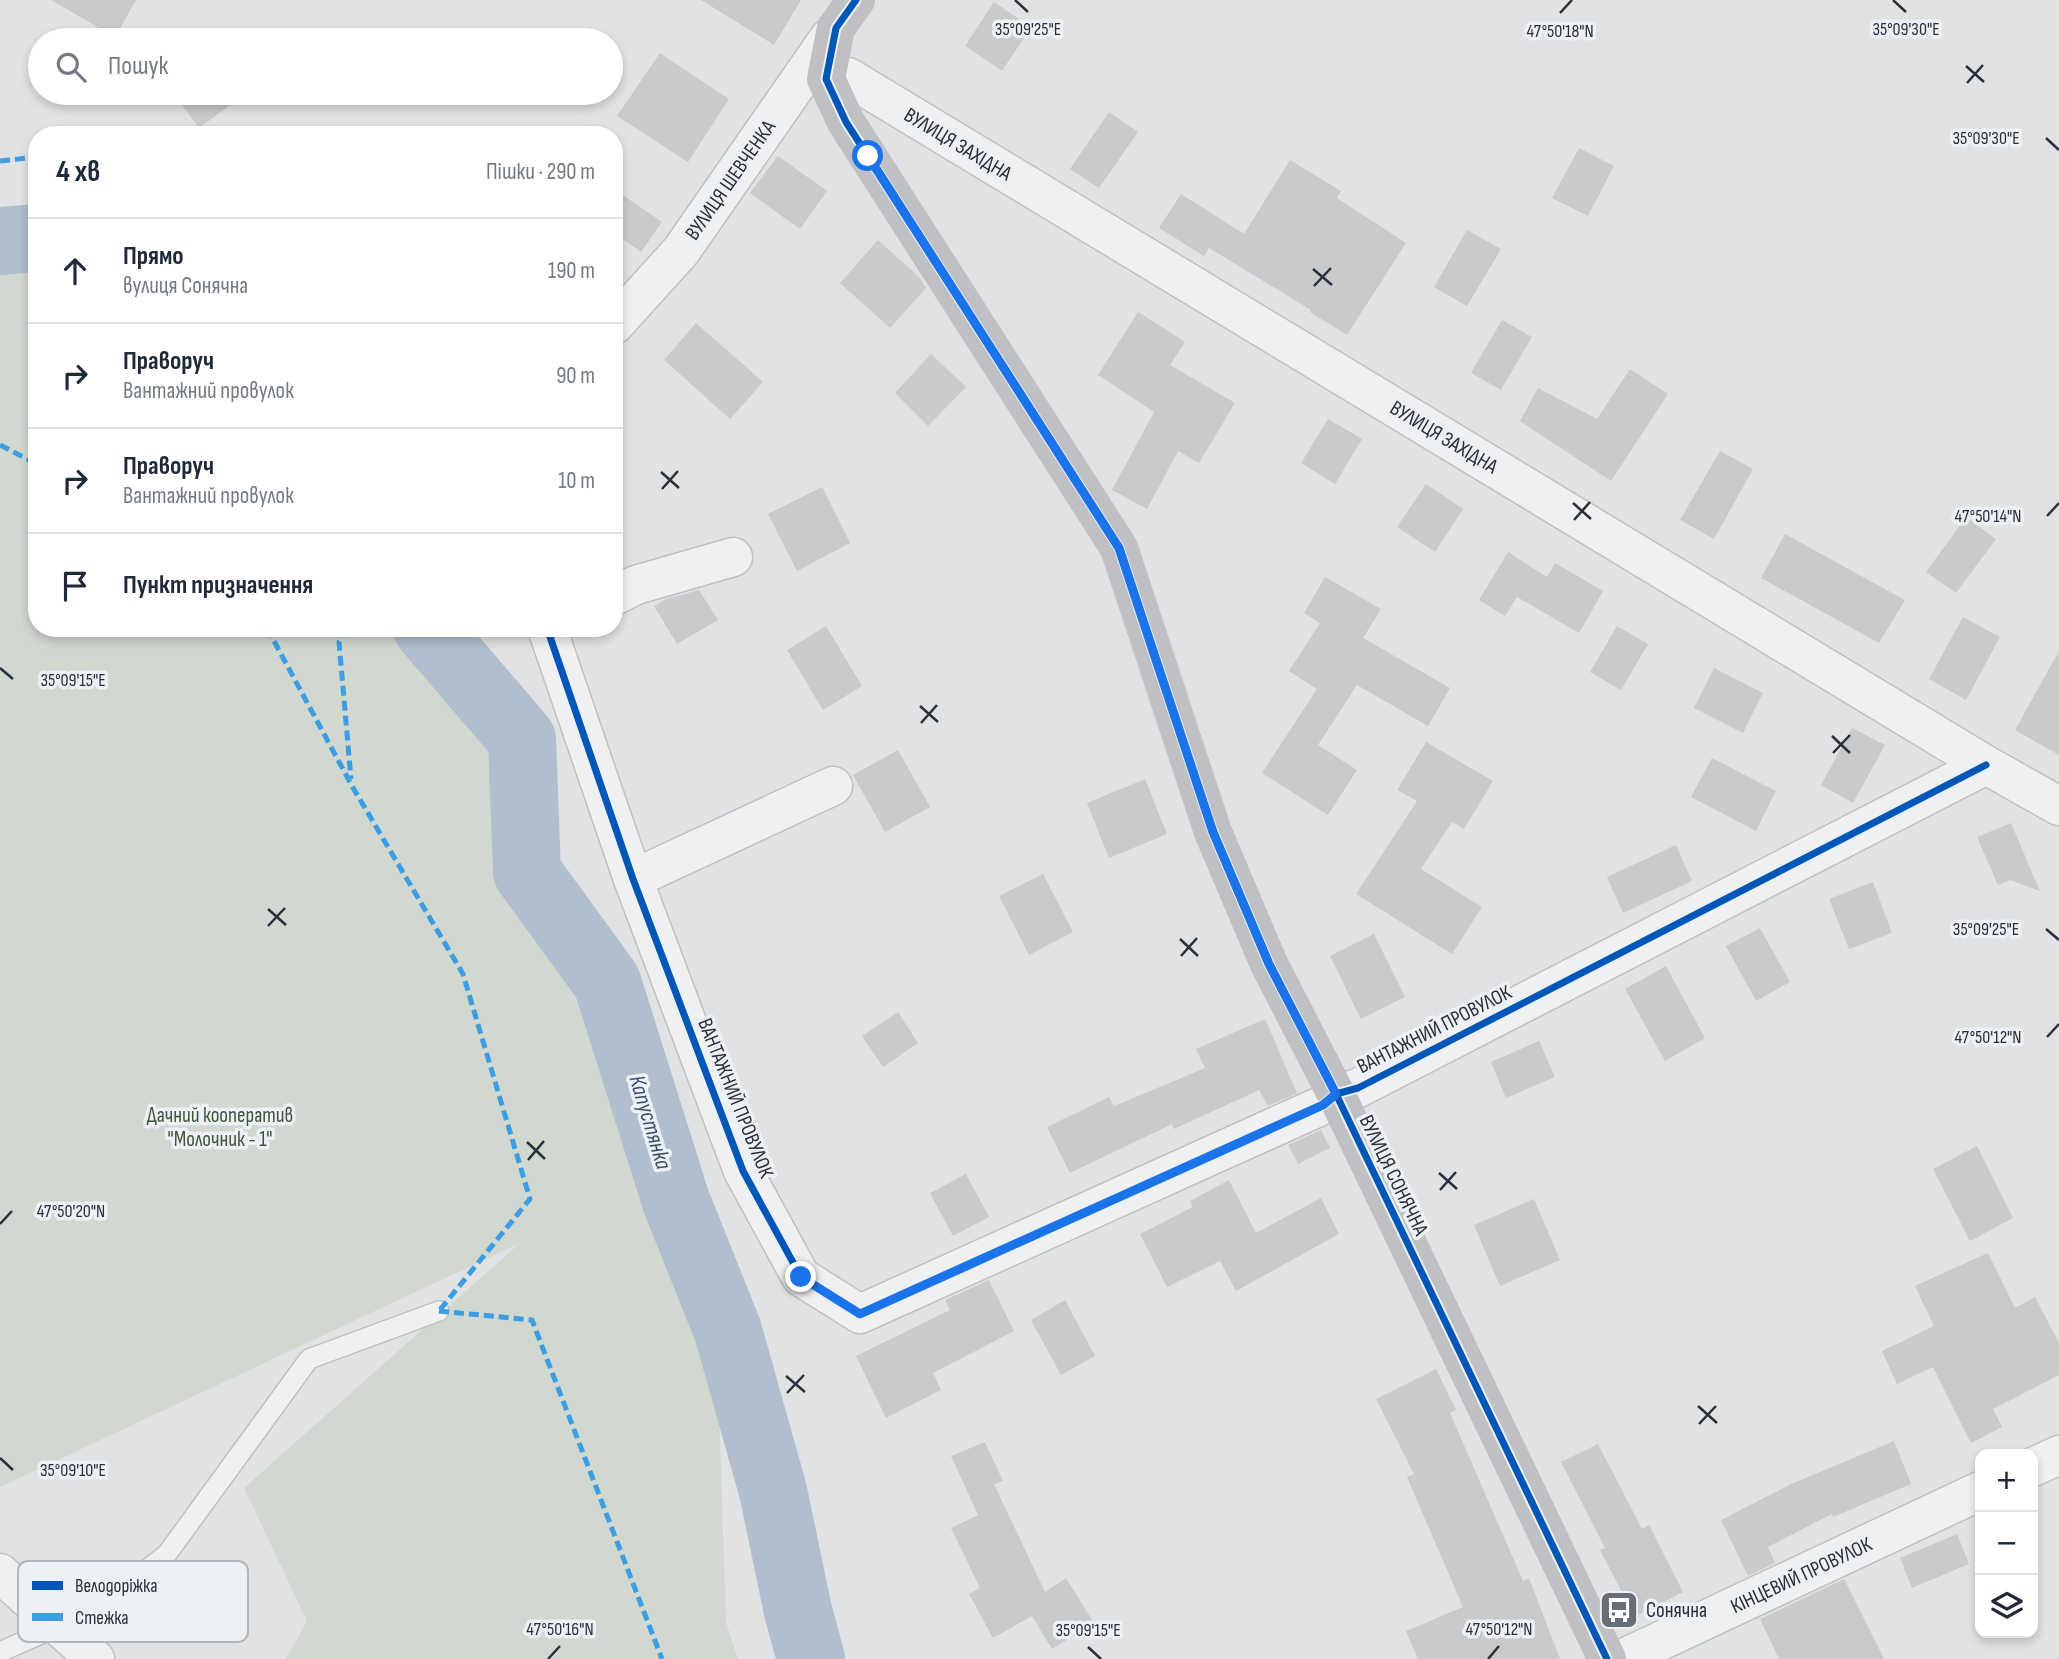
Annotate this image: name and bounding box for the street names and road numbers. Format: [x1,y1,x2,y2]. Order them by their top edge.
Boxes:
street label: ВУЛИЦЯ ЗАХІДНА [899,102,1017,187]
street label: ВУЛИЦЯ ШЕВЧЕНКА [680,115,782,245]
street label: ВУЛИЦЯ ЗАХІДНА [1385,395,1503,480]
street label: ВАНТАЖНИЙ ПРОВУЛОК [1353,979,1516,1079]
street label: ВАНТАЖНИЙ ПРОВУЛОК [692,1015,779,1182]
street label: ВУЛИЦЯ СОНЯЧНА [1354,1111,1434,1240]
street label: КІНЦЕВИЙ ПРОВУЛОК [1727,1532,1876,1619]

